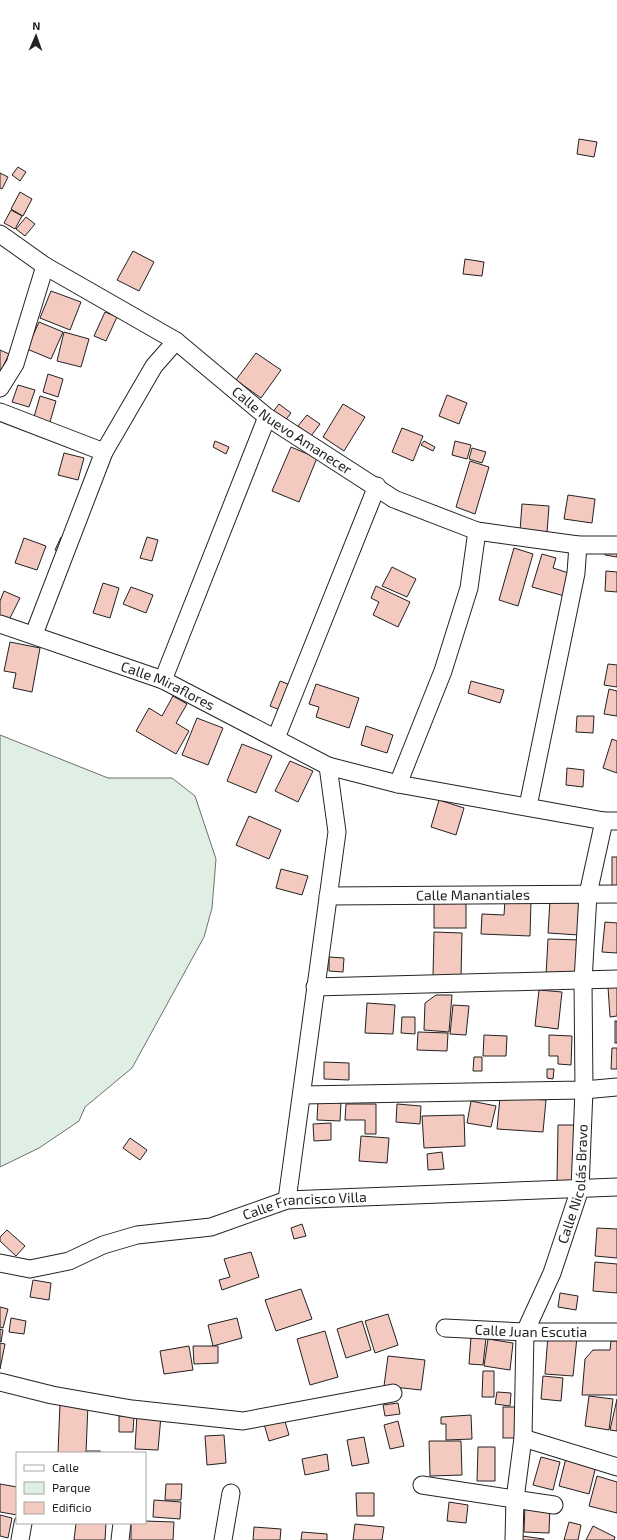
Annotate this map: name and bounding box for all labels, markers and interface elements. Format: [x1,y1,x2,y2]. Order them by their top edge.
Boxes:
north arrow [16,16,56,56]
text: N [32,19,41,32]
street label: Calle Nuevo Amanecer [229,383,356,478]
street label: Calle Miraflores [119,657,218,714]
street label: Calle Manantiales [416,886,530,903]
street label: Calle Nicolás Bravo [553,1124,591,1246]
street label: Calle Francisco Villa [240,1188,367,1223]
street label: Calle Juan Escutia [474,1320,587,1340]
legend [16,1452,146,1524]
text: Calle [52,1460,79,1474]
text: Parque [52,1480,90,1494]
text: Edificio [52,1500,92,1514]

